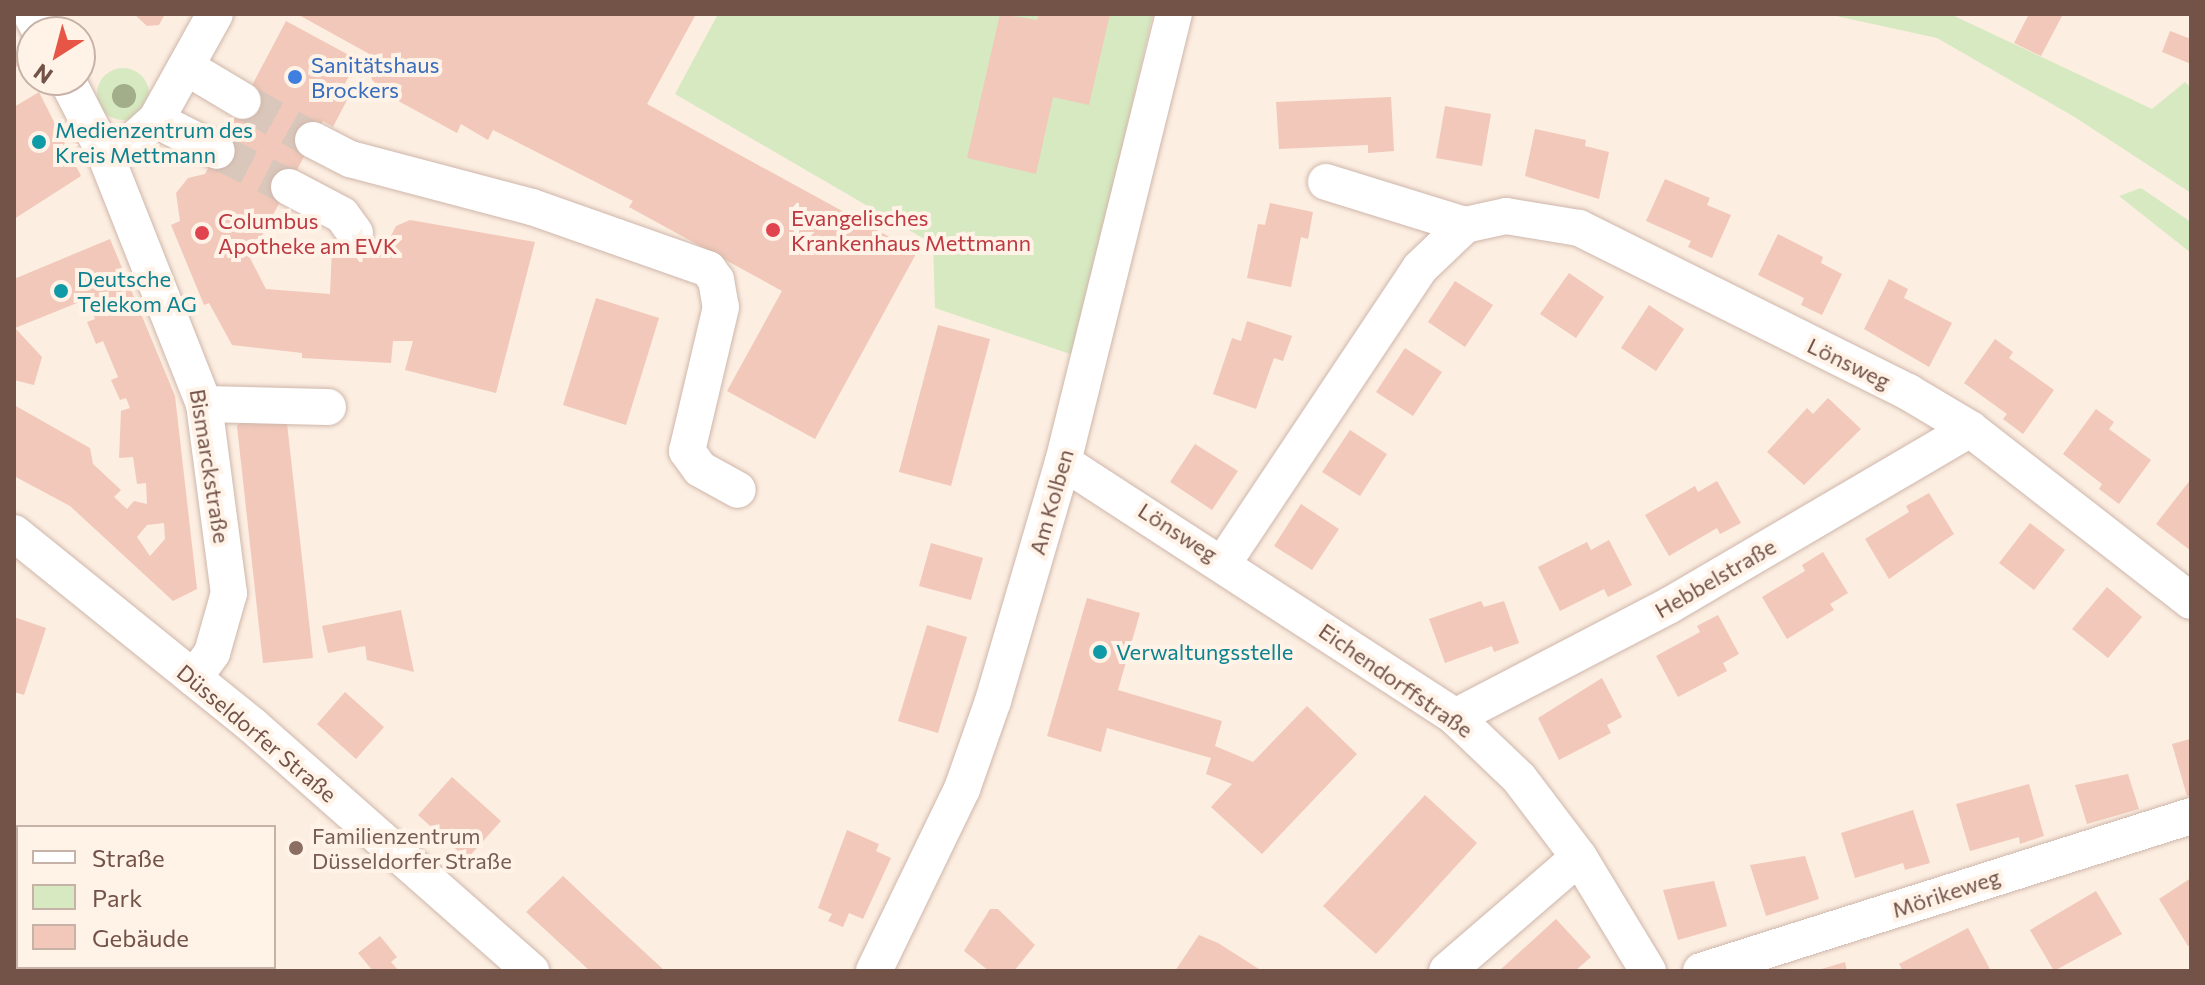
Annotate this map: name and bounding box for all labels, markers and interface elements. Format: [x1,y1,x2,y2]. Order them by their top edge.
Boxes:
north arrow [16,16,96,96]
place label: Sanitätshaus Brockers [311,51,440,102]
text: N [28,58,57,90]
marker: Sanitätshaus Brockers [286,68,304,86]
place label: Medienzentrum des Kreis Mettmann [55,116,253,168]
marker: Medienzentrum des Kreis Mettmann [30,133,48,151]
place label: Evangelisches Krankenhaus Mettmann [791,204,1031,256]
place label: Columbus Apotheke am EVK [218,207,397,258]
marker: Evangelisches Krankenhaus Mettmann [762,219,784,241]
marker: Columbus Apotheke am EVK [193,224,211,242]
place label: Deutsche Telekom AG [77,265,197,316]
marker: Deutsche Telekom AG [52,282,70,300]
street label: Lönsweg [1803,332,1895,394]
street label: Bismarckstraße [185,387,235,545]
street label: Am Kolben [1023,446,1079,558]
street label: Lönsweg [1134,497,1222,567]
street label: Hebbelstraße [1650,533,1780,623]
street label: Eichendorffstraße [1314,617,1478,743]
place label: Verwaltungsstelle [1116,639,1293,665]
marker: Verwaltungsstelle [1091,643,1109,661]
street label: Düsseldorfer Straße [172,659,342,807]
place label: Familienzentrum Düsseldorfer Straße [312,822,512,874]
legend [16,825,276,969]
marker: Familienzentrum Düsseldorfer Straße [287,839,305,857]
text: Straße [92,843,165,872]
street label: Mörikeweg [1889,863,2003,923]
text: Park [92,883,142,912]
text: Gebäude [92,923,189,952]

